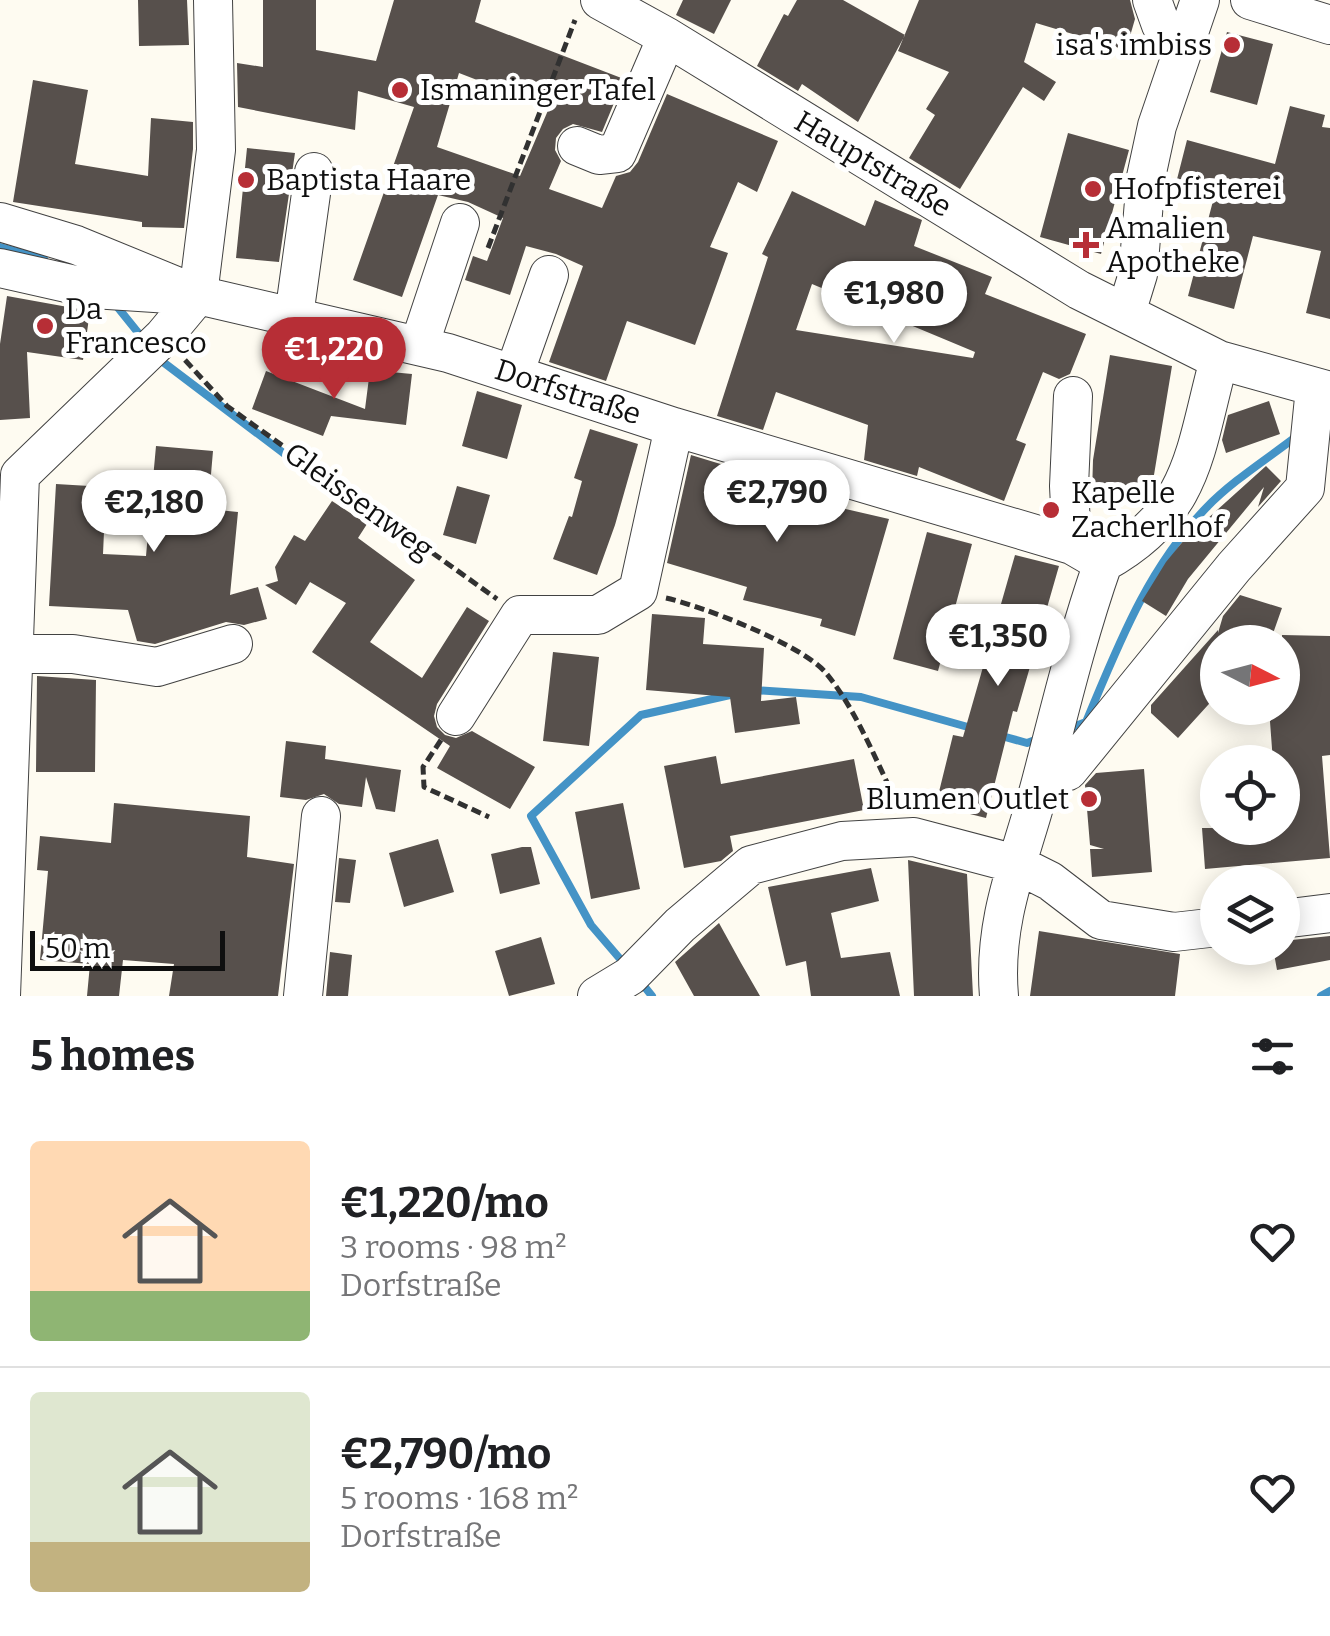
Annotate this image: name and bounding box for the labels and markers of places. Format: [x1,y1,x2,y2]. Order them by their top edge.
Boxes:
place label: isa's imbiss [1055,27,1212,63]
marker: isa's imbiss [1221,34,1243,56]
place label: Ismaninger Tafel [420,72,656,108]
marker: Ismaninger Tafel [389,79,411,101]
place label: Baptista Haare [266,162,471,198]
marker: Baptista Haare [235,169,257,191]
place label: Hofpfisterei [1113,171,1281,207]
marker: Hofpfisterei [1082,178,1104,200]
place label: Amalien Apotheke [1106,210,1240,280]
marker: Amalien Apotheke [1075,234,1097,256]
pin: €1,980 [813,261,975,346]
place label: Da Francesco [65,291,207,361]
marker: Da Francesco [34,315,56,337]
pin: €1,220 [253,317,415,402]
pin: €2,790 [696,460,858,545]
pin: €2,180 [73,470,235,555]
place label: Kapelle Zacherlhof [1071,475,1226,545]
marker: Kapelle Zacherlhof [1040,499,1062,521]
pin: €1,350 [917,604,1079,689]
place label: Blumen Outlet [866,781,1069,817]
marker: Blumen Outlet [1078,788,1100,810]

